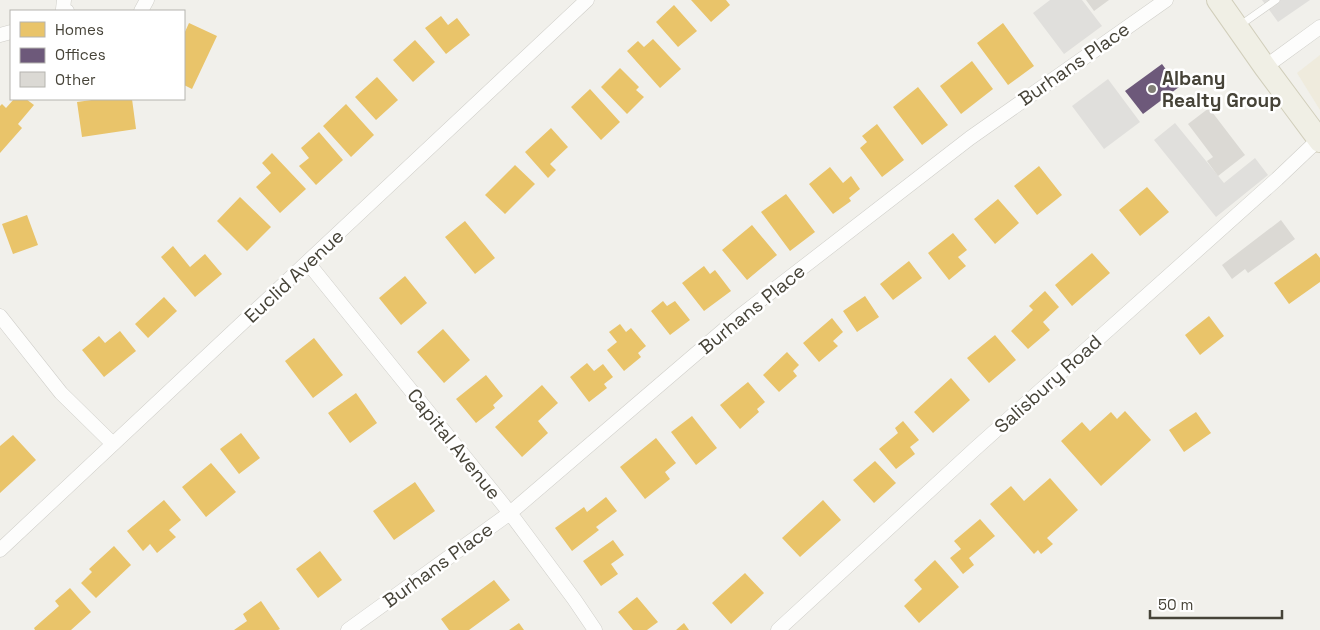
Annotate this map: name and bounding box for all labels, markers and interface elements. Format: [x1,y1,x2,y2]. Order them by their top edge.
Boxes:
legend [10,10,185,100]
street label: Burhans Place [1014,17,1134,111]
text: Homes [55,20,104,39]
text: Offices [55,45,106,64]
place label: Albany Realty Group [1162,66,1281,113]
text: Other [55,70,96,89]
marker: Albany Realty Group [1146,83,1158,95]
street label: Euclid Avenue [239,224,349,328]
street label: Burhans Place [694,258,810,360]
street label: Salisbury Road [989,329,1107,439]
street label: Capital Avenue [401,383,507,505]
street label: Burhans Place [378,517,498,613]
scale bar [1150,588,1282,620]
text: 50 m [1158,595,1193,614]

